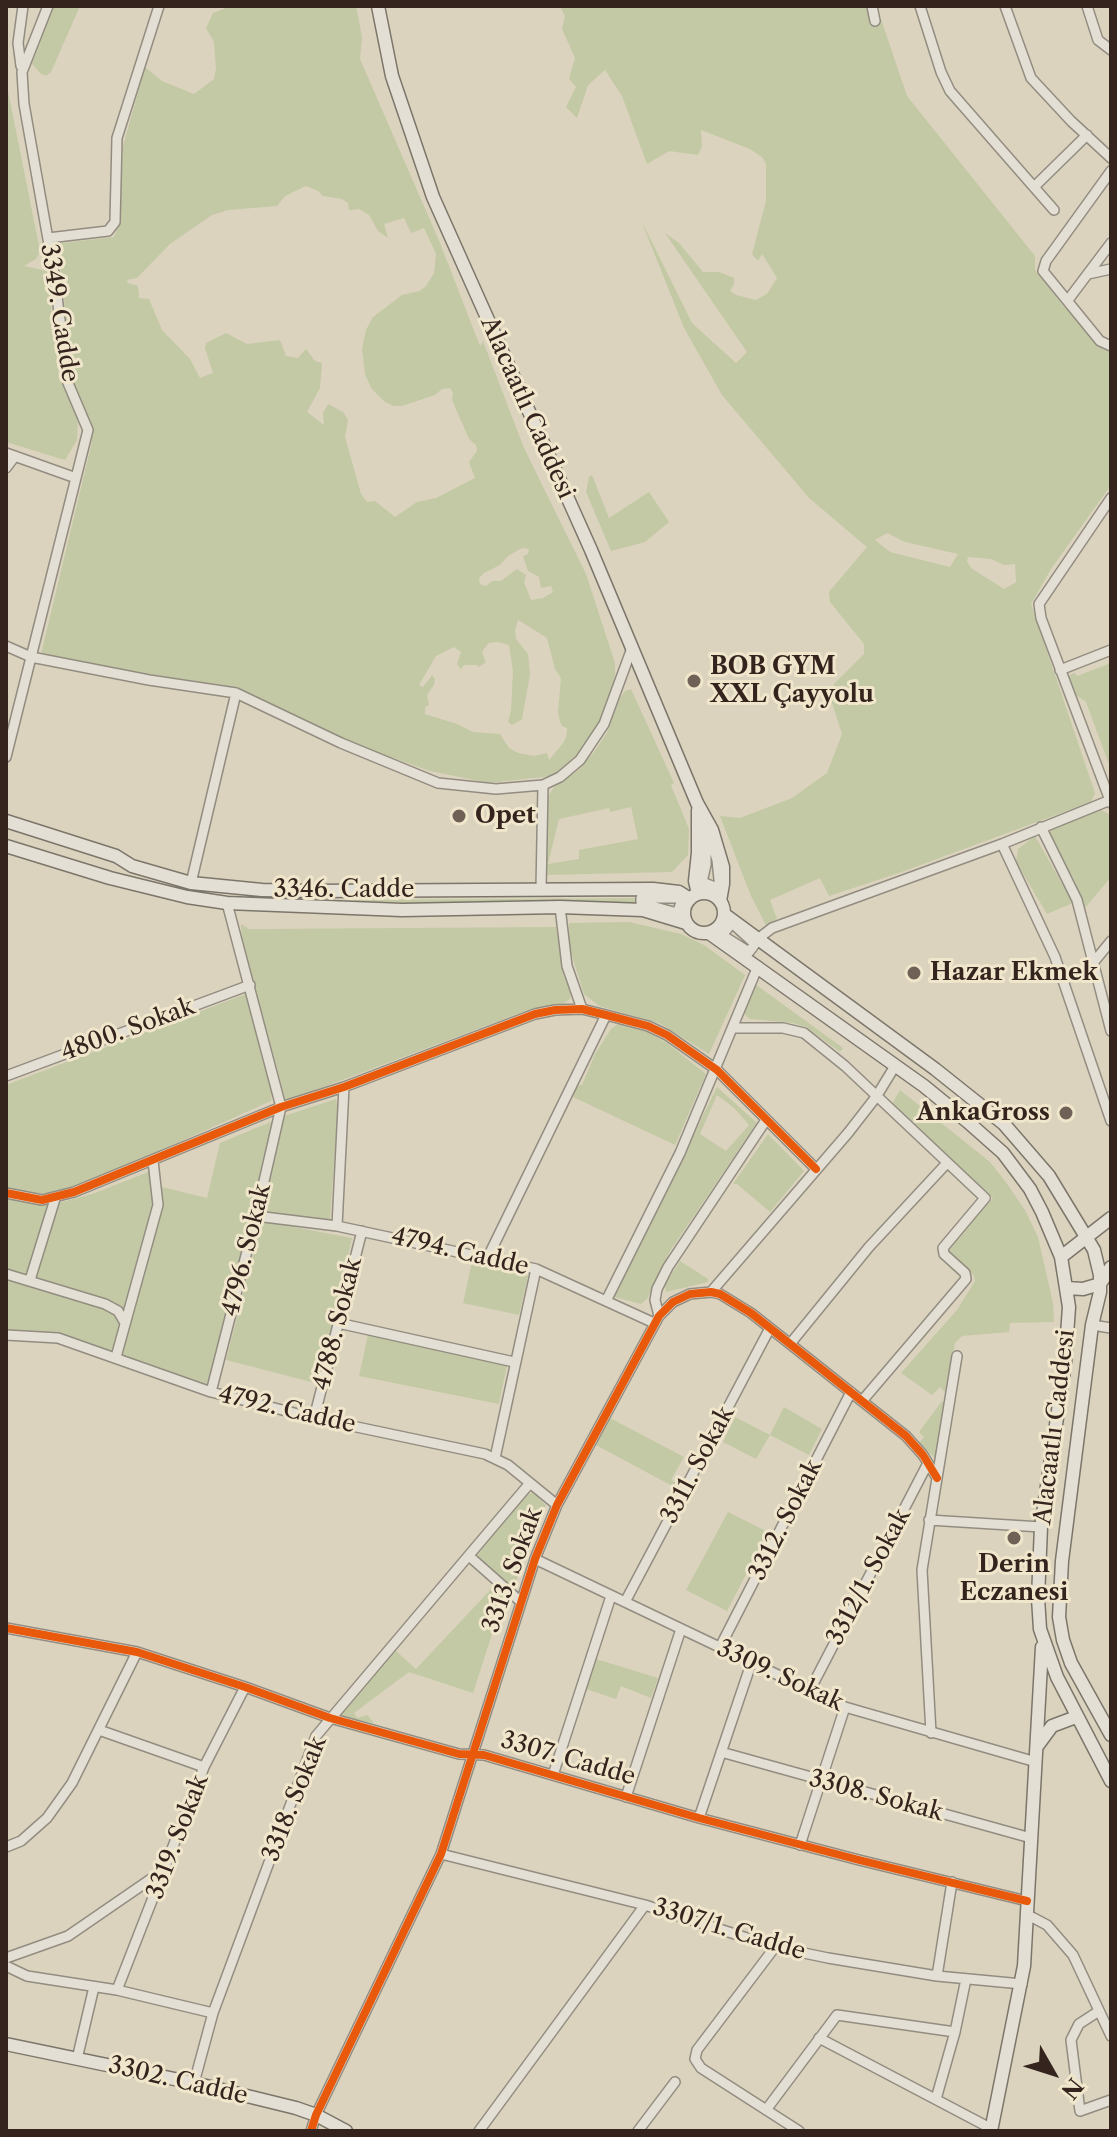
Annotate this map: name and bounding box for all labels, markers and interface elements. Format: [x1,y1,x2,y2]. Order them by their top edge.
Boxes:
street label: 3349. Cadde [34,242,84,384]
street label: Alacaatlı Caddesi [474,312,580,504]
place label: BOB GYM XXL Çayyolu [710,653,874,709]
marker: BOB GYM XXL Çayyolu [685,672,703,690]
place label: Opet [475,802,536,830]
marker: Opet [450,807,468,825]
street label: 3346. Cadde [274,876,414,904]
place label: Hazar Ekmek [930,959,1098,987]
marker: Hazar Ekmek [905,964,923,982]
street label: 4800. Sokak [57,993,199,1067]
place label: AnkaGross [916,1099,1050,1127]
marker: AnkaGross [1057,1104,1075,1122]
street label: 4796. Sokak [217,1181,277,1319]
street label: 4794. Cadde [388,1222,532,1282]
street label: 4788. Sokak [308,1255,368,1393]
street label: Alacaatlı Caddesi [1029,1328,1081,1526]
street label: 4792. Cadde [216,1380,358,1440]
street label: 3311. Sokak [655,1402,741,1528]
street label: 3312. Sokak [743,1455,829,1585]
street label: 3313. Sokak [477,1503,549,1637]
street label: 3312/1. Sokak [821,1504,917,1650]
marker: Derin Eczanesi [1005,1529,1023,1547]
place label: Derin Eczanesi [960,1551,1068,1607]
street label: 3309. Sokak [712,1634,848,1718]
street label: 3307. Cadde [497,1726,639,1792]
street label: 3318. Sokak [257,1732,333,1866]
street label: 3308. Sokak [806,1764,946,1828]
street label: 3319. Sokak [141,1771,215,1903]
street label: 3307/1. Cadde [649,1893,809,1967]
north arrow [1013,2033,1093,2113]
street label: 3302. Cadde [106,2051,250,2111]
text: N [1056,2072,1089,2104]

